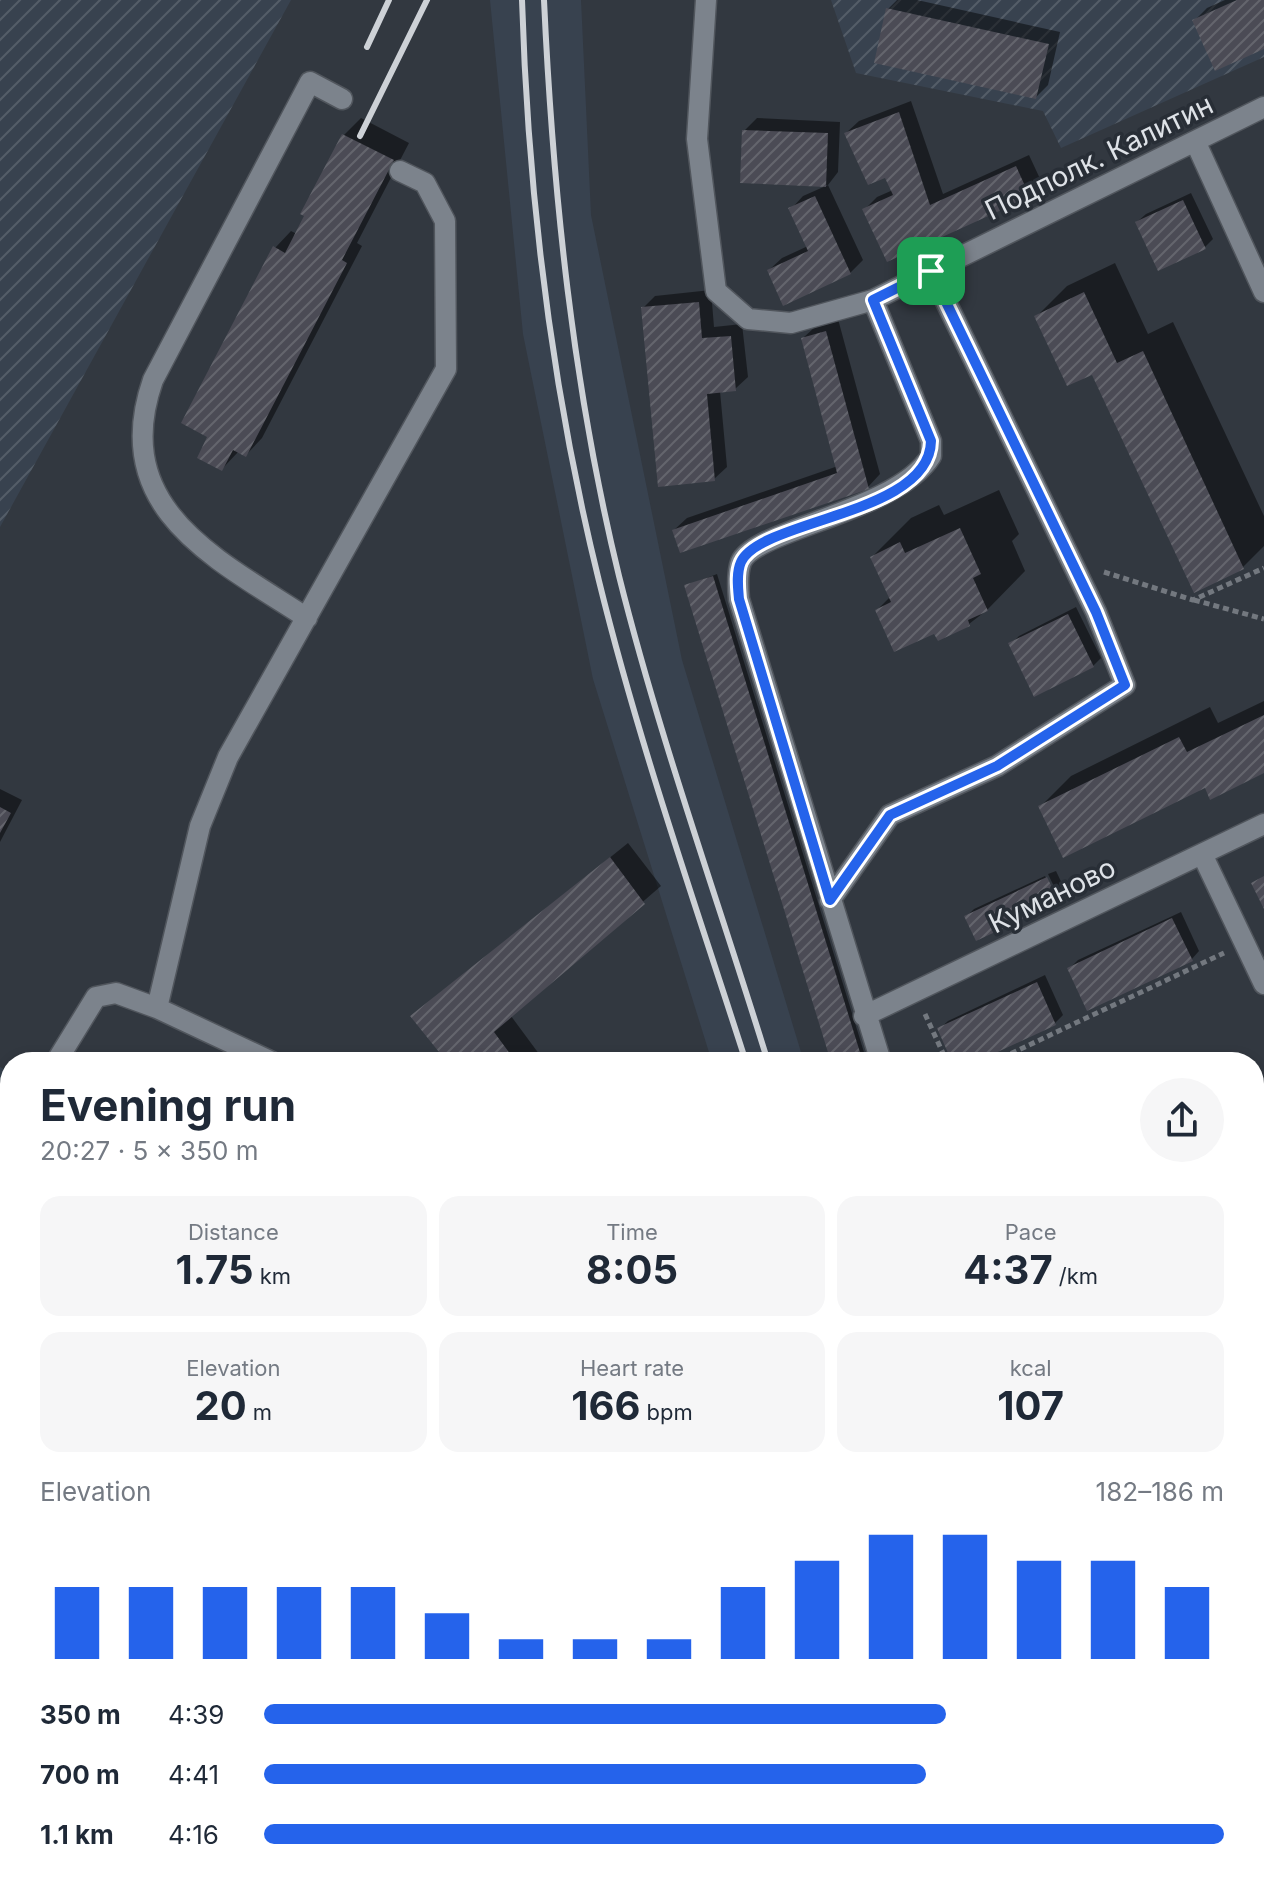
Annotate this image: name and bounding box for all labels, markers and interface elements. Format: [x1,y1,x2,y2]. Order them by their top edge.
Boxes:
street label: Подполк. Калитин [979,87,1219,227]
pin [897,237,965,305]
icon: arrive [909,249,953,293]
street label: Куманово [983,850,1121,940]
text: Evening run [40,1078,296,1132]
button: share [1140,1078,1224,1162]
text: 20:27 · 5 × 350 m [40,1135,258,1166]
text: Distance [188,1219,279,1245]
text: Time [606,1219,658,1245]
text: Pace [1005,1219,1057,1245]
text: 1.75 [176,1245,254,1294]
text: 8:05 [586,1245,678,1294]
text: 4:37 [963,1245,1053,1294]
text: km [254,1263,291,1289]
text: /km [1053,1263,1098,1289]
text: Elevation [186,1355,280,1381]
text: Heart rate [580,1355,684,1381]
text: kcal [1010,1355,1052,1381]
text: 20 [195,1381,247,1430]
text: 166 [571,1381,640,1430]
text: 107 [997,1381,1064,1430]
text: m [247,1399,272,1425]
text: bpm [640,1399,693,1425]
text: Elevation [40,1476,151,1507]
text: 182–186 m [1096,1476,1224,1507]
text: 350 m [40,1699,121,1730]
text: 4:39 [168,1699,224,1730]
text: 700 m [40,1759,120,1790]
text: 4:41 [168,1759,219,1790]
text: 1.1 km [40,1819,114,1850]
text: 4:16 [168,1819,219,1850]

